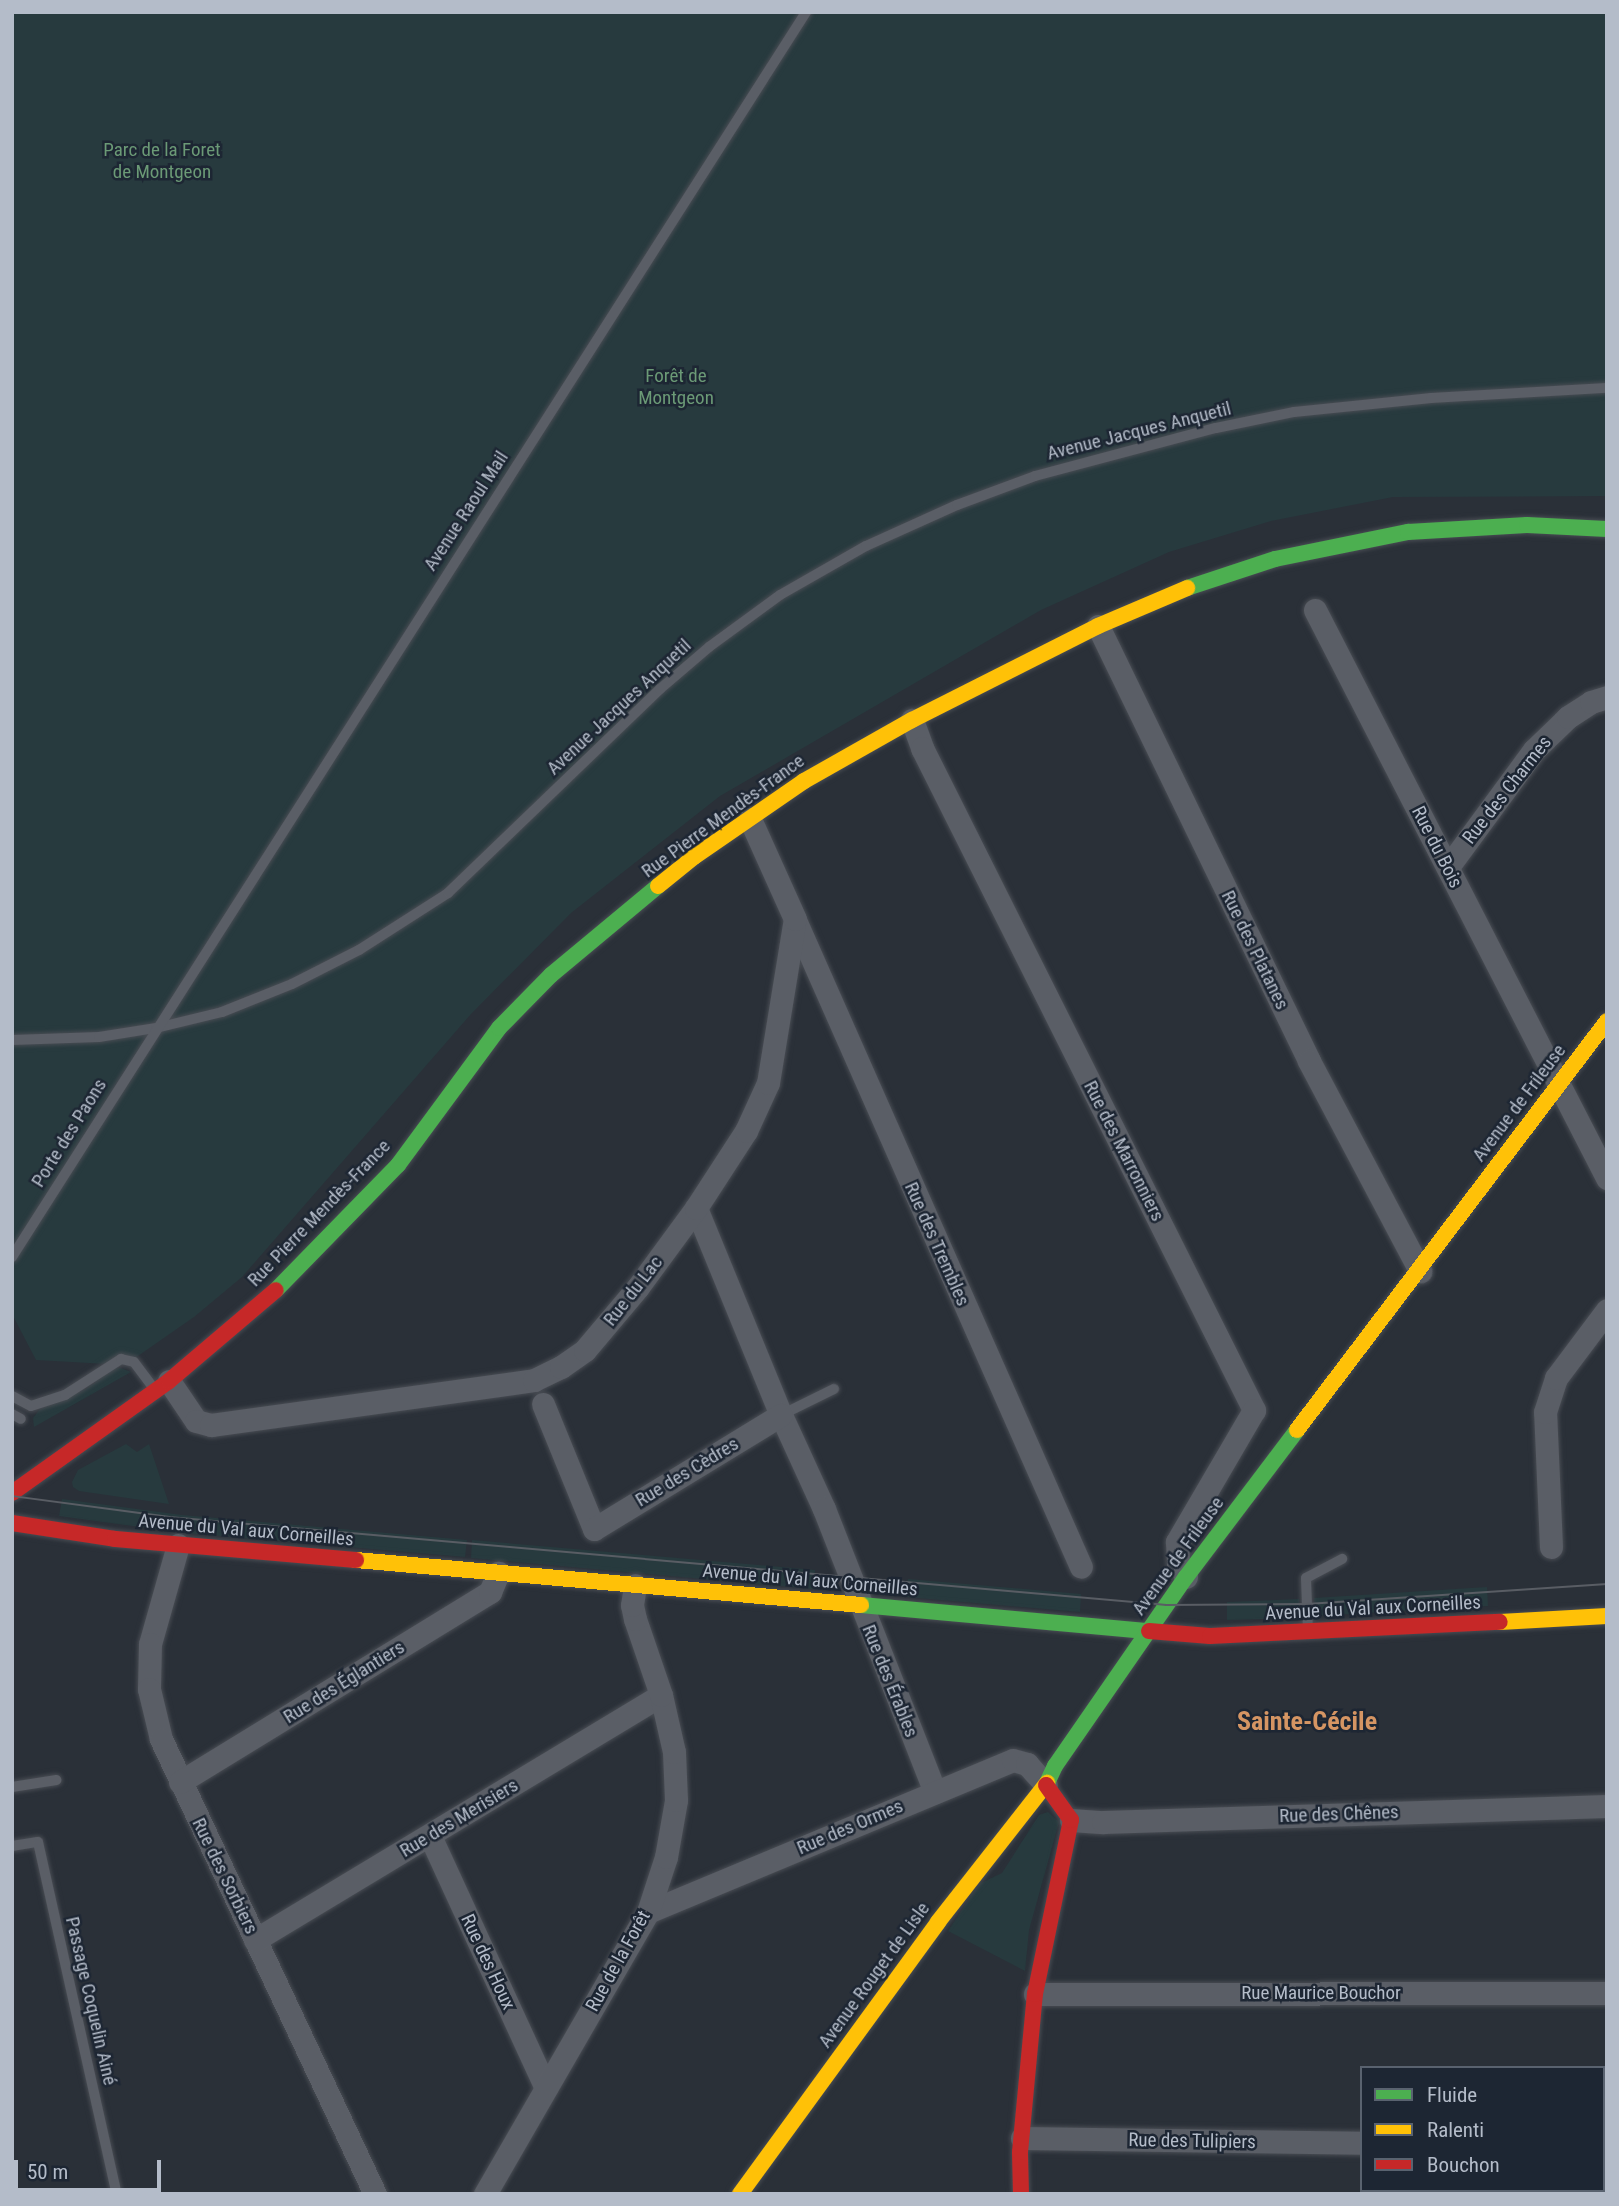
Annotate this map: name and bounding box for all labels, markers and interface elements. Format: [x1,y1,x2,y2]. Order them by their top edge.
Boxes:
park label: Parc de la Foret de Montgeon [103,139,221,183]
park label: Forêt de Montgeon [638,365,714,409]
street label: Avenue Jacques Anquetil [1045,397,1233,465]
street label: Avenue Raoul Mail [419,447,513,575]
street label: Avenue Jacques Anquetil [542,634,696,780]
street label: Rue des Charmes [1458,732,1556,848]
street label: Rue Pierre Mendès-France [637,749,809,883]
street label: Rue du Bois [1407,802,1467,892]
street label: Rue des Platanes [1216,887,1294,1013]
street label: Avenue de Frileuse [1468,1040,1570,1166]
street label: Porte des Paons [27,1075,111,1191]
street label: Rue des Marronniers [1079,1077,1169,1225]
street label: Rue Pierre Mendès-France [243,1135,395,1291]
street label: Rue des Trembles [899,1179,975,1309]
street label: Rue du Lac [599,1252,667,1330]
street label: Rue des Cèdres [631,1432,743,1512]
street label: Avenue de Frileuse [1127,1492,1229,1620]
street label: Avenue du Val aux Corneilles [137,1509,355,1551]
street label: Avenue du Val aux Corneilles [701,1559,919,1601]
street label: Avenue du Val aux Corneilles [1265,1591,1481,1625]
street label: Rue des Érables [857,1621,923,1741]
street label: Rue des Églantiers [279,1636,409,1728]
district label: Sainte-Cécile [1237,1706,1377,1738]
street label: Rue des Merisiers [396,1774,522,1862]
street label: Rue des Ormes [794,1794,906,1860]
street label: Rue des Chênes [1279,1801,1399,1827]
street label: Rue des Sorbiers [187,1814,263,1938]
street label: Avenue Rouget de Lisle [814,1898,934,2052]
street label: Rue de la Forêt [581,1907,655,2015]
street label: Rue des Houx [456,1911,520,2013]
street label: Passage Coquelin Ainé [61,1915,121,2087]
street label: Rue Maurice Bouchor [1241,1982,1401,2004]
legend [1360,2066,1605,2192]
text: Fluide [1427,2083,1477,2107]
text: Ralenti [1427,2118,1484,2142]
street label: Rue des Tulipiers [1128,2128,1256,2154]
scale bar [18,2146,164,2190]
text: Bouchon [1427,2153,1500,2177]
text: 50 m [27,2160,68,2184]

